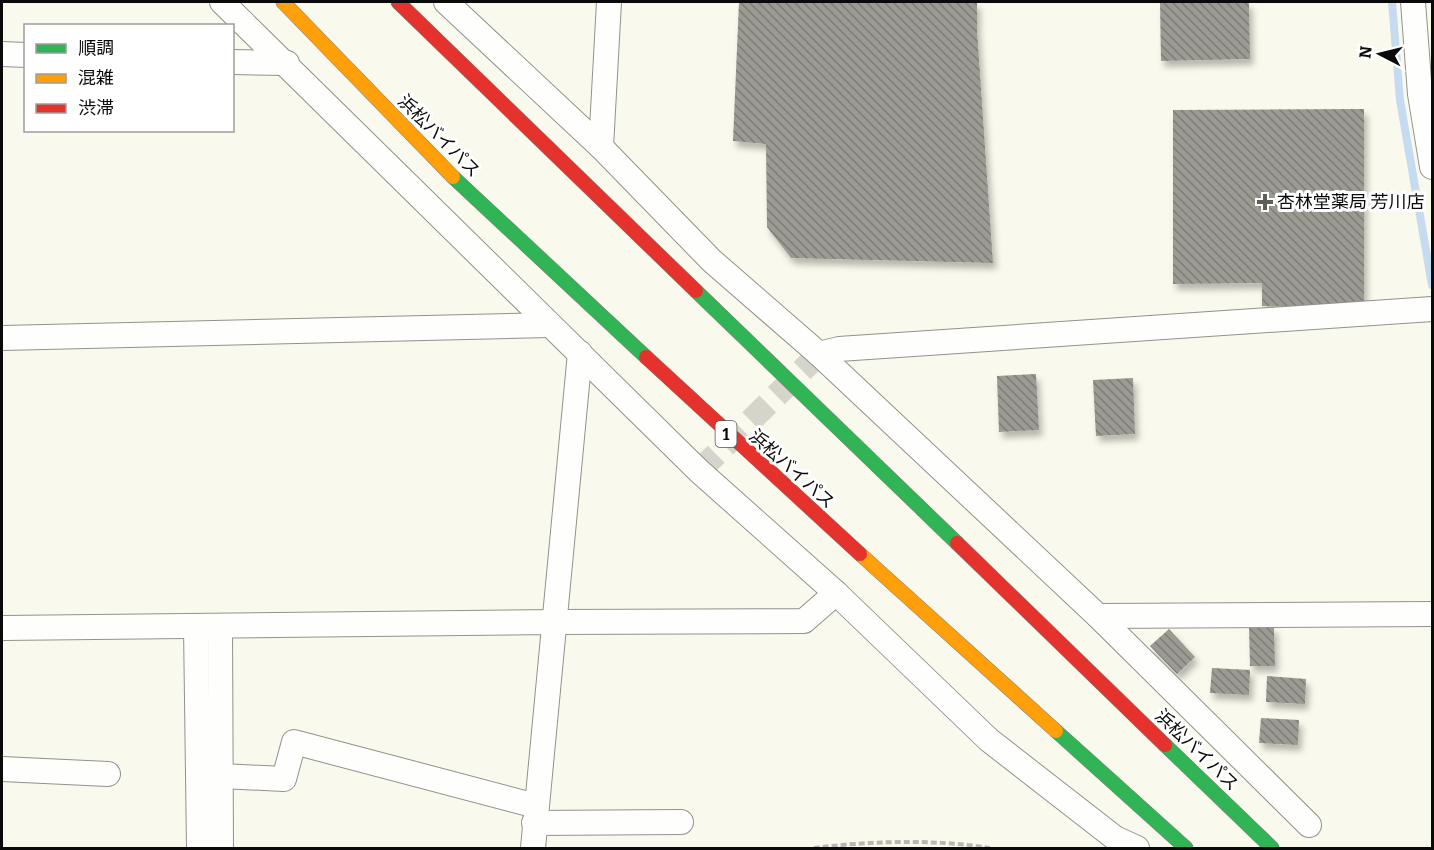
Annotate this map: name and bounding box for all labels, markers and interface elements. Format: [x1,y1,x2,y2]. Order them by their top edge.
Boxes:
legend [24,24,234,132]
north arrow [1350,24,1410,84]
text: 順調 [78,37,114,59]
text: N [1355,45,1376,60]
text: 混雑 [78,67,114,89]
street label: 浜松バイパス [393,90,485,182]
text: 渋滞 [78,97,114,119]
place label: 杏林堂薬局 芳川店 [1277,191,1425,213]
marker: 杏林堂薬局 芳川店 [1258,195,1272,209]
road number: 1 [716,421,736,447]
street label: 浜松バイパス [745,425,839,513]
street label: 浜松バイパス [1151,705,1243,795]

